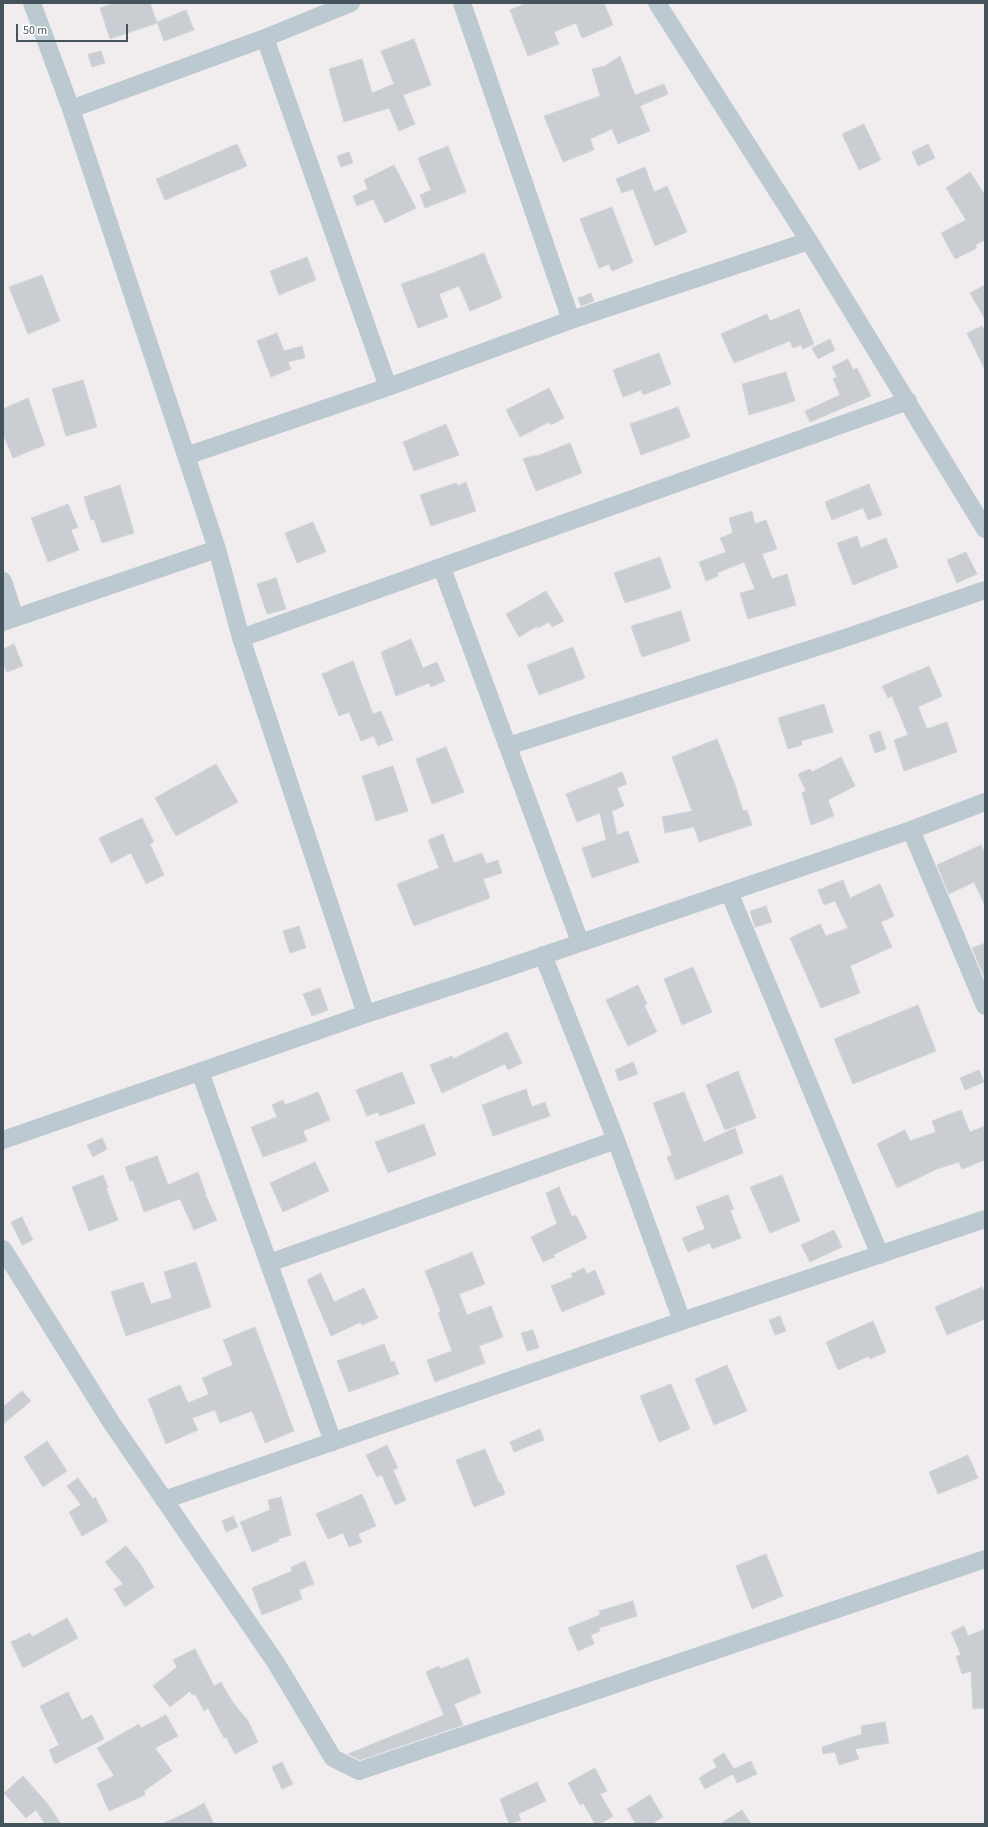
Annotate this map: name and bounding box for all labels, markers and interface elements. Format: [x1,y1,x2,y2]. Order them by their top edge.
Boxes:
scale bar [18,16,130,42]
text: 50 m [23,22,47,39]

